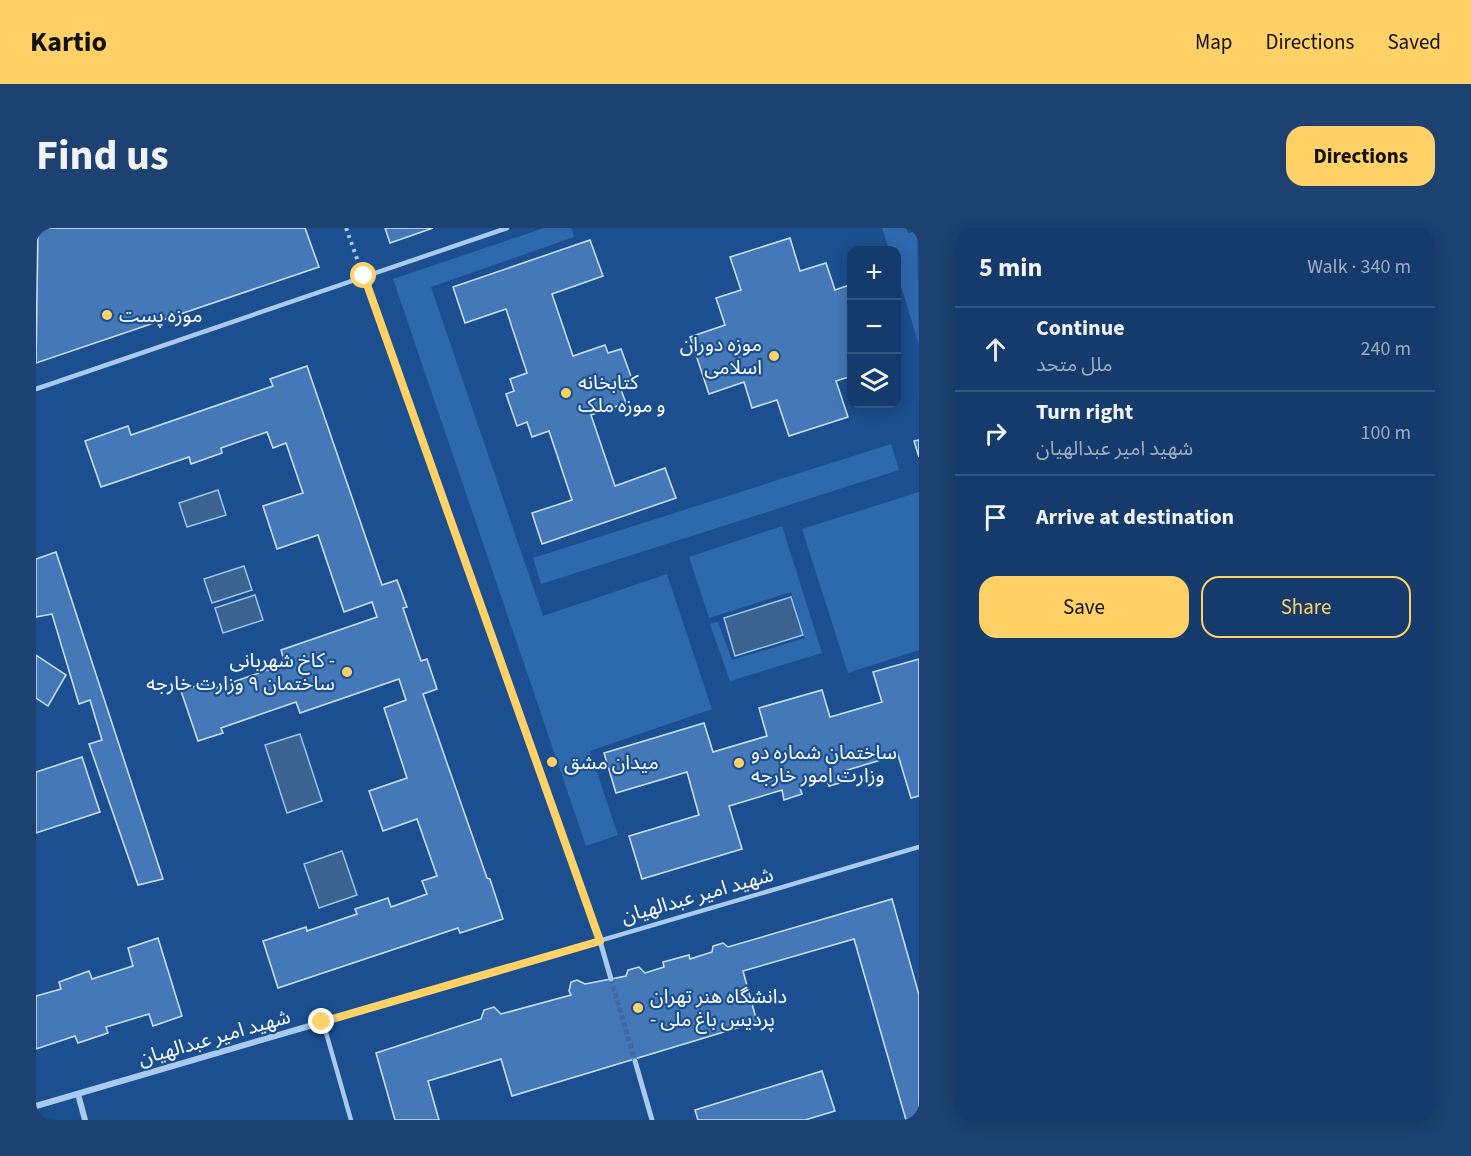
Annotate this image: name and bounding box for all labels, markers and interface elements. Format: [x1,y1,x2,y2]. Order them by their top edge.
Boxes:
text: Kartio [30,22,107,62]
text: Map [1195,27,1233,57]
text: Directions [1266,27,1354,57]
text: Saved [1387,27,1441,57]
text: Find us [36,126,169,186]
button: Directions [1286,126,1435,186]
map controls [847,246,901,408]
button: + [847,246,901,300]
text: 5 min [979,249,1042,286]
text: Walk · 340 m [1307,253,1411,281]
route start [350,262,376,288]
button: − [847,300,901,354]
place label: موزه پست [119,302,202,330]
marker: موزه پست [100,308,114,322]
text: Continue [1036,312,1125,344]
place label: موزه دوران اسلامی [680,331,762,382]
icon: ahead [979,333,1012,366]
text: 240 m [1361,335,1411,363]
marker: موزه دوران اسلامی [767,349,781,363]
text: ملل متحد [1036,351,1112,379]
button: layers [847,354,901,408]
place label: کتابخانه و موزه ملک [578,369,666,420]
marker: کتابخانه و موزه ملک [559,386,573,400]
text: Turn right [1036,396,1133,428]
icon: right [979,417,1012,450]
text: 100 m [1361,419,1411,447]
text: شهید امیر عبدالهیان [1036,435,1193,463]
icon: arrive [979,501,1012,534]
text: Arrive at destination [1036,501,1234,533]
button: Save [979,576,1189,638]
button: Share [1201,576,1411,638]
place label: کاخ شهربانی - ساختمان ۹ وزارت خارجه [146,647,335,698]
marker: کاخ شهربانی - ساختمان ۹ وزارت خارجه [340,665,354,679]
place label: ساختمان شماره دو وزارت امور خارجه [751,739,897,790]
place label: میدان مشق [564,749,659,777]
marker: میدان مشق [545,755,559,769]
marker: ساختمان شماره دو وزارت امور خارجه [732,756,746,770]
street label: شهید امیر عبدالهیان [618,861,777,931]
place label: دانشگاه هنر تهران - پردیس باغ ملی [650,983,787,1034]
marker: دانشگاه هنر تهران - پردیس باغ ملی [631,1001,645,1015]
street label: شهید امیر عبدالهیان [135,1003,294,1073]
route end [308,1008,334,1034]

